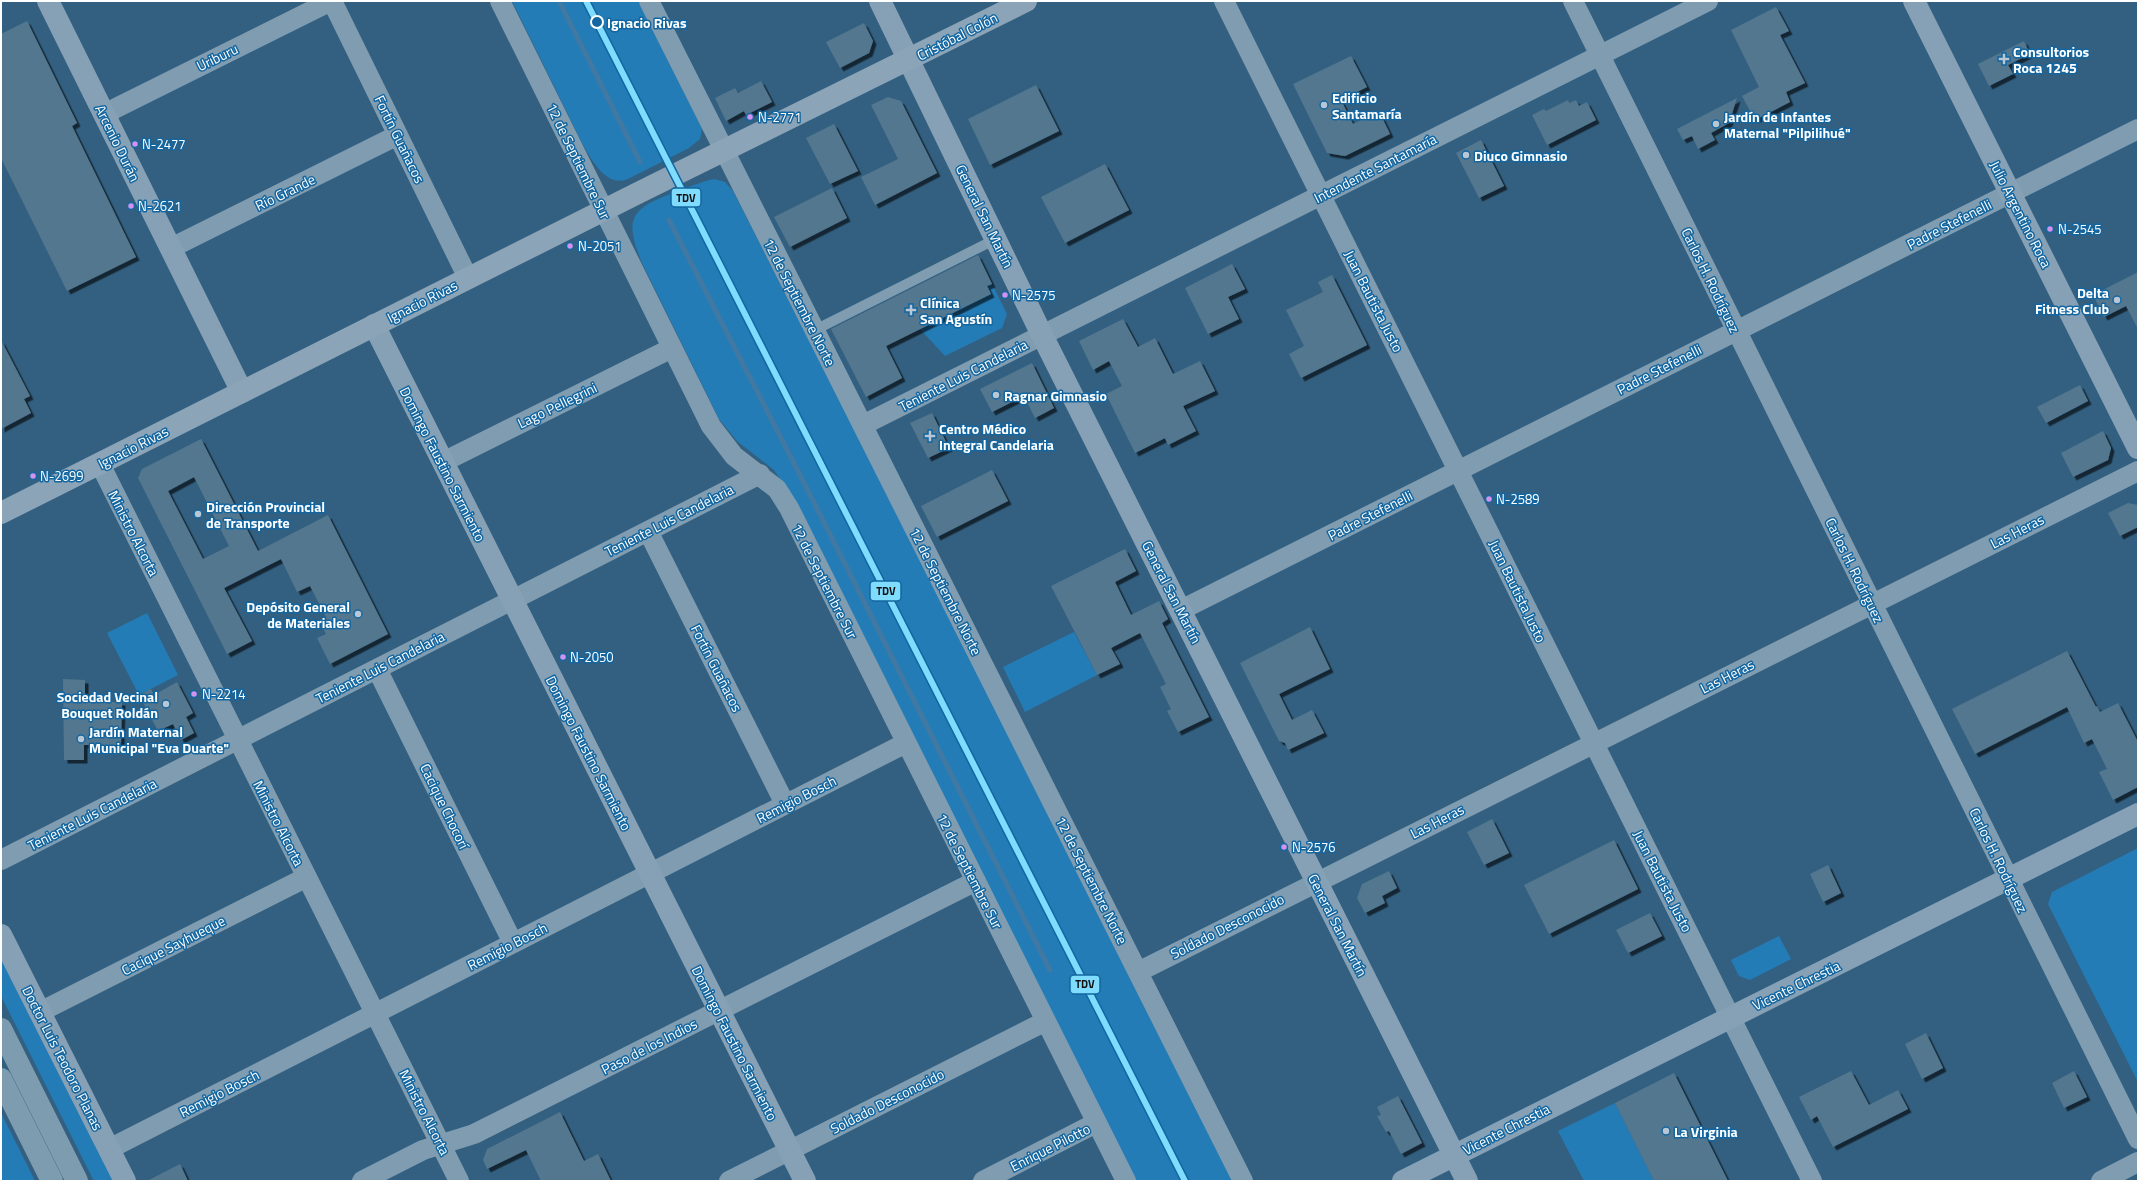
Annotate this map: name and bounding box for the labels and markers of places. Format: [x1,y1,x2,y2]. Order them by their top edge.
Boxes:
place label: Ignacio Rivas [607,12,687,33]
marker: Ignacio Rivas [590,15,604,29]
place label: Consultorios Roca 1245 [2013,41,2090,78]
marker: Consultorios Roca 1245 [1998,53,2010,65]
place label: Edificio Santamaría [1332,87,1402,124]
marker: Edificio Santamaría [1319,100,1329,110]
place label: Jardín de Infantes Maternal "Pilpilihué" [1724,106,1851,143]
place label: N-2771 [758,107,802,127]
marker: N-2771 [745,112,755,122]
marker: Jardín de Infantes Maternal "Pilpilihué" [1711,119,1721,129]
place label: N-2477 [142,134,186,154]
marker: N-2477 [130,139,140,149]
place label: Diuco Gimnasio [1474,145,1567,166]
marker: Diuco Gimnasio [1461,150,1471,160]
place label: N-2621 [138,196,182,216]
marker: N-2621 [126,201,136,211]
place label: N-2545 [2058,219,2102,239]
marker: N-2545 [2045,224,2055,234]
place label: N-2051 [578,236,622,256]
marker: N-2051 [565,241,575,251]
place label: Delta Fitness Club [2035,282,2109,319]
place label: N-2575 [1012,285,1056,305]
marker: N-2575 [1000,290,1010,300]
place label: Clínica San Agustín [920,292,992,329]
marker: Delta Fitness Club [2112,295,2122,305]
marker: Clínica San Agustín [905,304,917,316]
place label: Ragnar Gimnasio [1004,385,1107,406]
marker: Ragnar Gimnasio [991,390,1001,400]
place label: Centro Médico Integral Candelaria [939,418,1054,455]
marker: Centro Médico Integral Candelaria [924,430,936,442]
place label: N-2699 [40,466,84,486]
marker: N-2699 [28,471,38,481]
place label: N-2589 [1496,489,1540,509]
marker: N-2589 [1484,494,1494,504]
place label: Dirección Provincial de Transporte [206,496,325,533]
marker: Dirección Provincial de Transporte [193,509,203,519]
place label: Depósito General de Materiales [246,596,350,633]
marker: Depósito General de Materiales [353,609,363,619]
place label: N-2050 [570,647,614,667]
marker: N-2050 [558,652,568,662]
place label: N-2214 [202,684,246,704]
place label: Sociedad Vecinal Bouquet Roldán [57,686,158,723]
marker: N-2214 [189,689,199,699]
marker: Sociedad Vecinal Bouquet Roldán [161,699,171,709]
place label: Jardín Maternal Municipal "Eva Duarte" [89,721,229,758]
marker: Jardín Maternal Municipal "Eva Duarte" [76,734,86,744]
place label: N-2576 [1292,837,1336,857]
marker: N-2576 [1279,842,1289,852]
place label: La Virginia [1674,1121,1738,1142]
marker: La Virginia [1661,1126,1671,1136]

